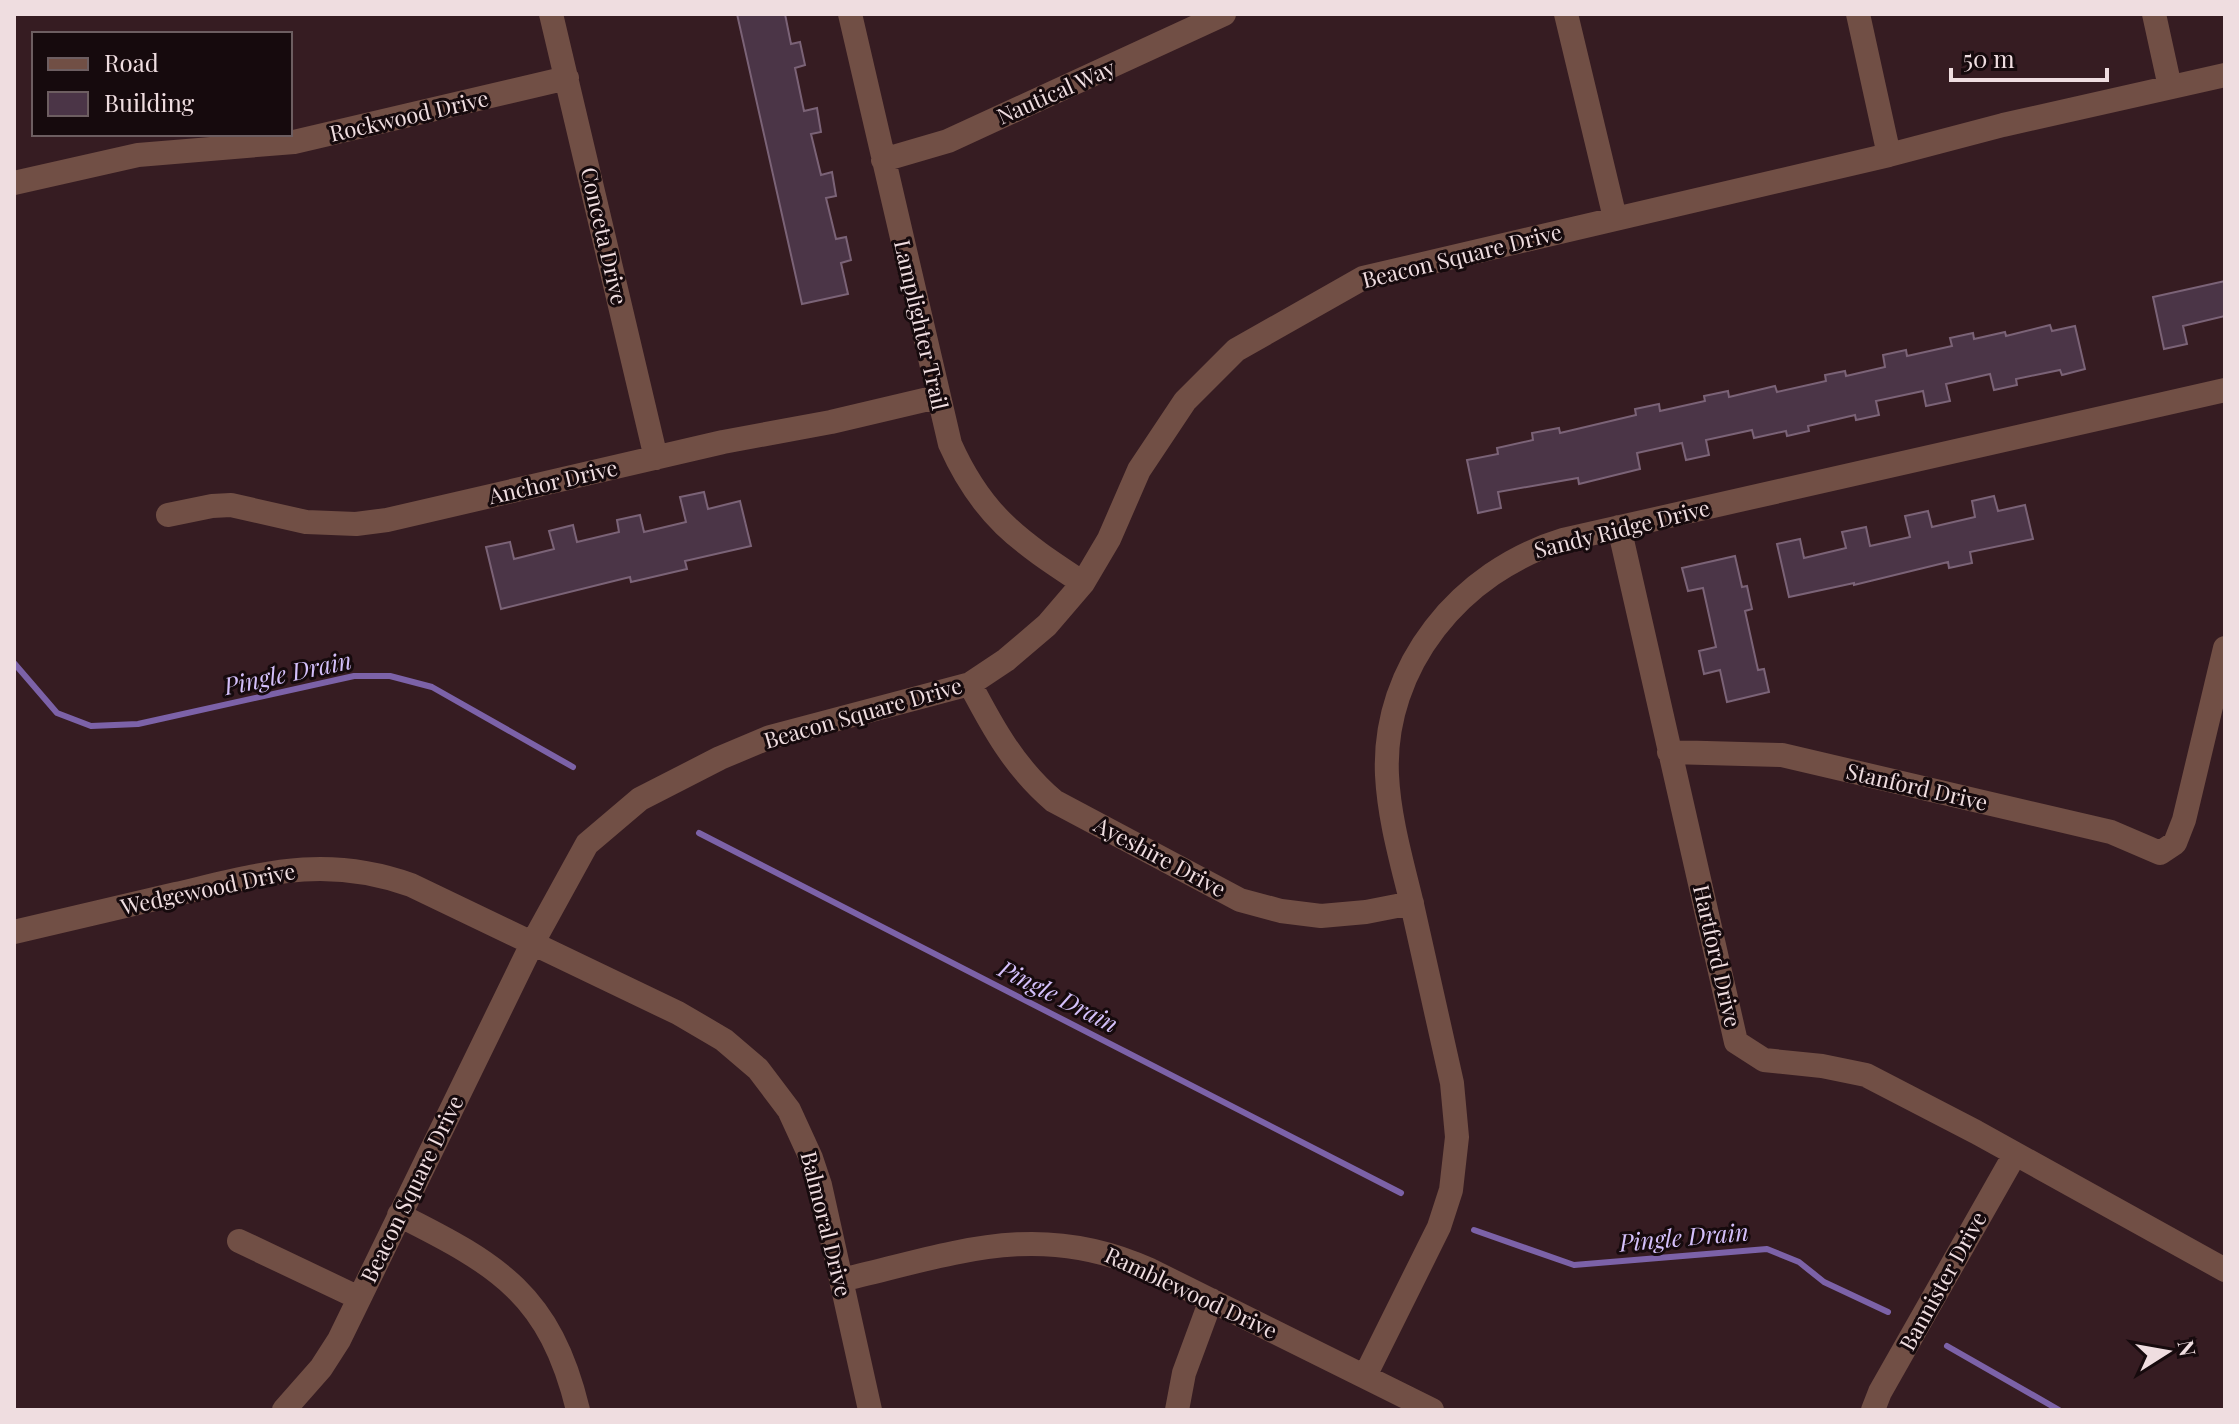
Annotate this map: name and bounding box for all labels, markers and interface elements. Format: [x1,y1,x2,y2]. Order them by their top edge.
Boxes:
legend [32,32,292,136]
scale bar [1951,32,2107,82]
text: 50 m [1963,42,2015,74]
text: Road [104,46,159,78]
street label: Nautical Way [992,52,1119,131]
street label: Rockwood Drive [326,82,491,148]
text: Building [104,86,195,118]
street label: Conceta Drive [575,164,635,307]
street label: Beacon Square Drive [1359,216,1565,294]
street label: Lamplighter Trail [888,237,956,413]
street label: Anchor Drive [484,452,620,511]
street label: Sandy Ridge Drive [1531,492,1713,564]
water label: Pingle Drain [220,643,354,701]
street label: Beacon Square Drive [760,669,965,755]
street label: Stanford Drive [1844,755,1991,817]
street label: Ayeshire Drive [1089,808,1231,903]
street label: Wedgewood Drive [117,855,298,921]
street label: Hartford Drive [1687,882,1749,1030]
water label: Pingle Drain [993,951,1124,1039]
street label: Beacon Square Drive [353,1090,470,1287]
street label: Balmoral Drive [794,1148,860,1300]
street label: Bannister Drive [1891,1206,1993,1355]
water label: Pingle Drain [1617,1214,1750,1258]
street label: Ramblewood Drive [1100,1239,1282,1345]
north arrow [2127,1312,2207,1392]
text: N [2171,1337,2204,1359]

